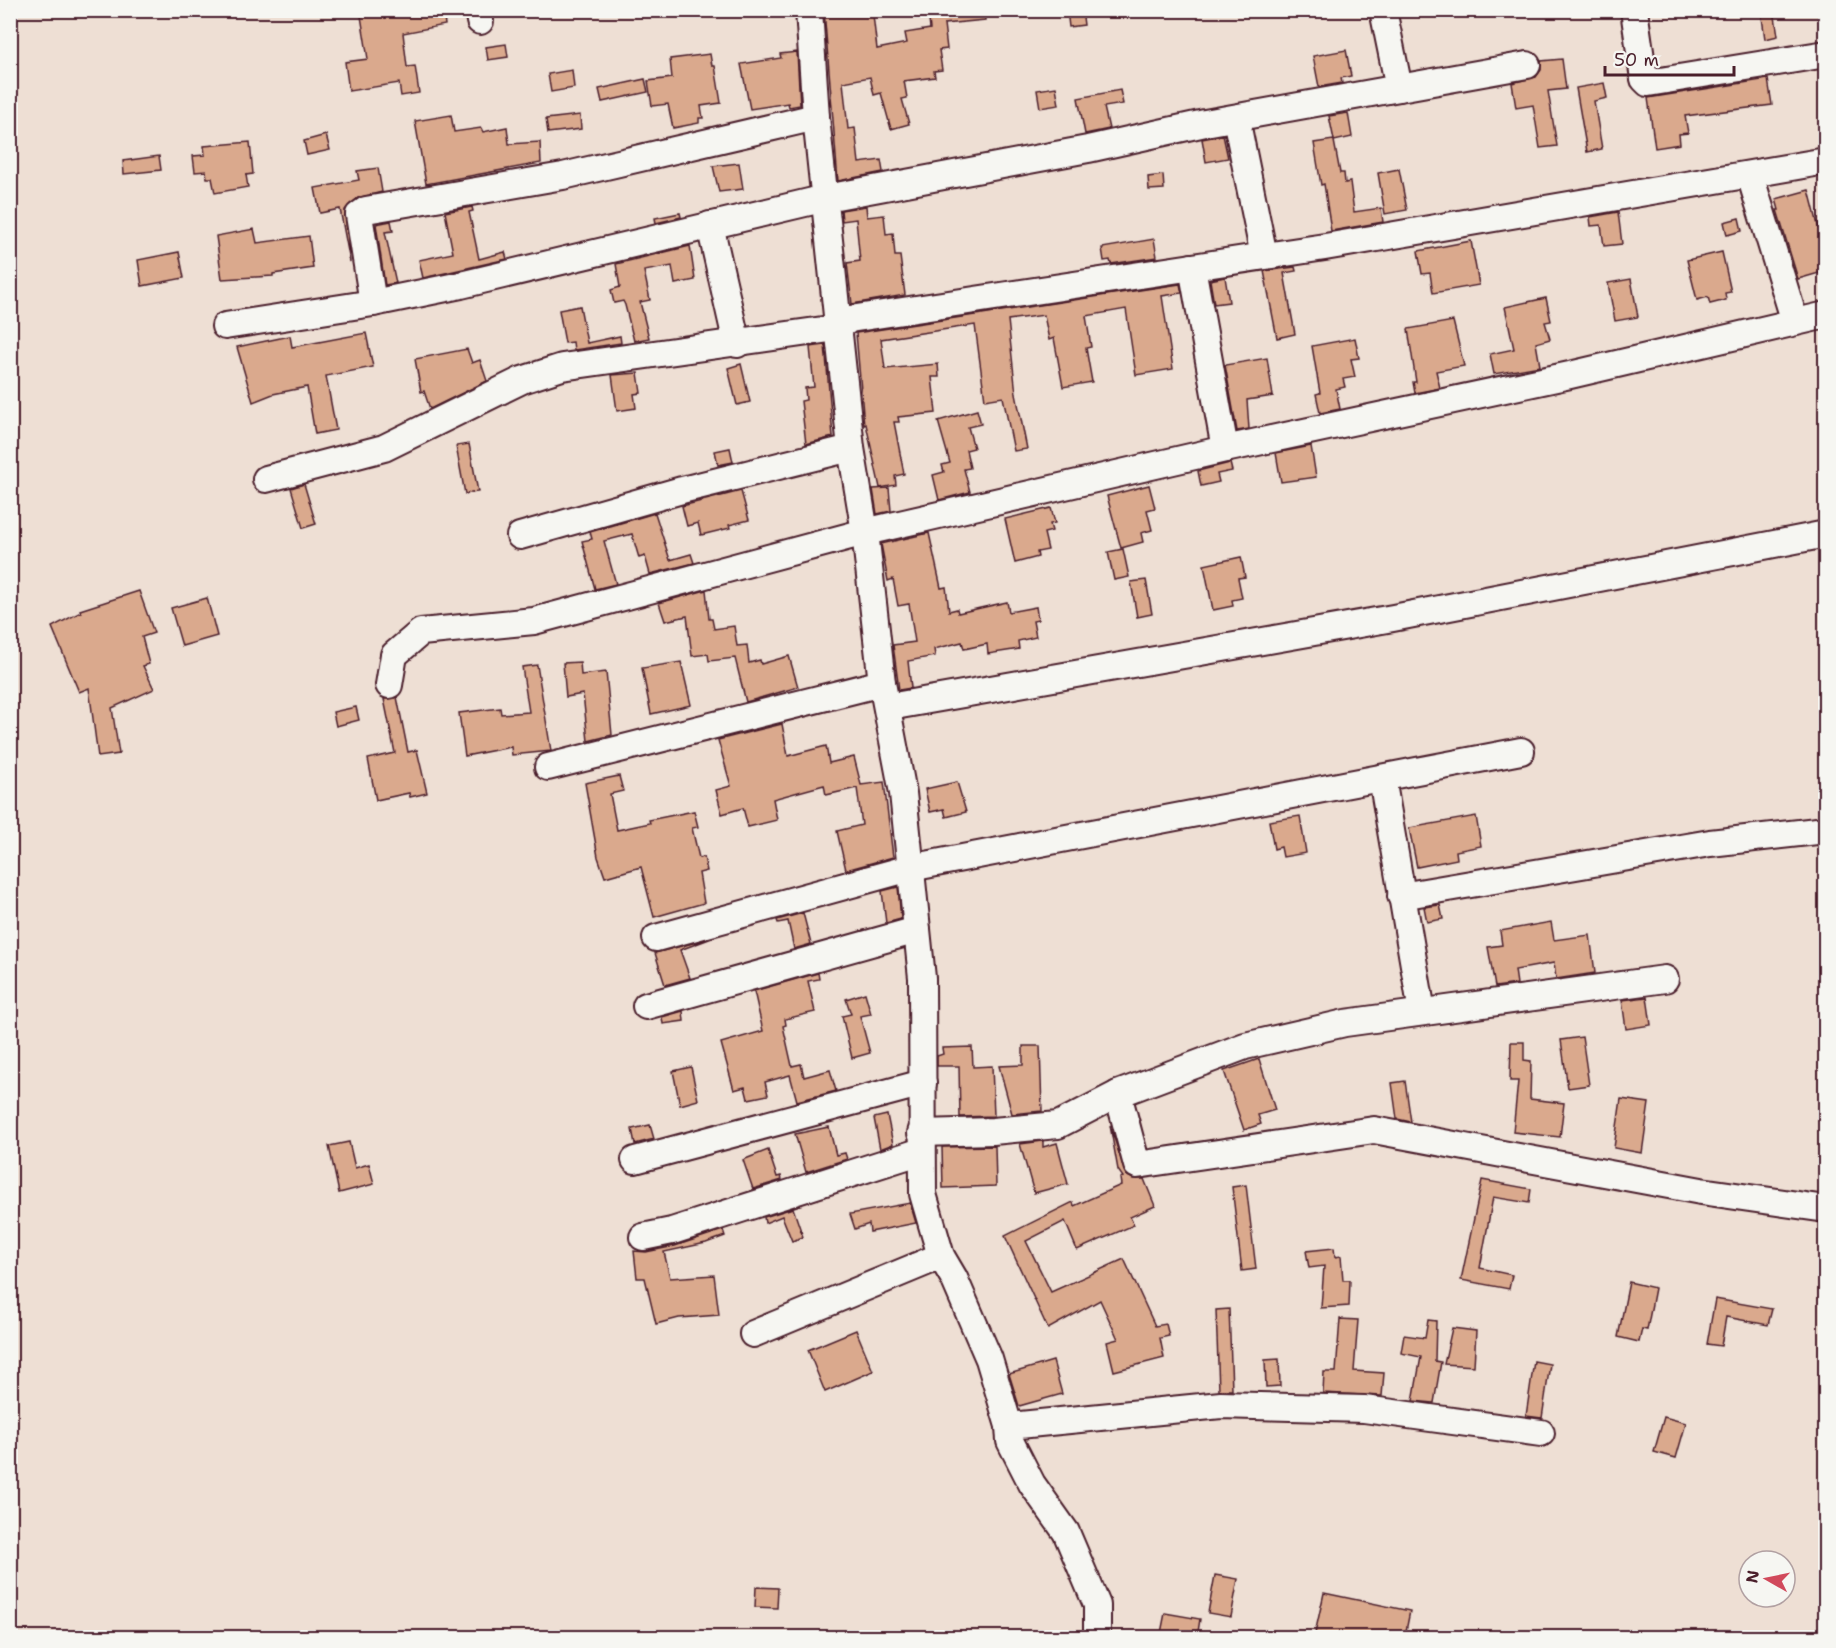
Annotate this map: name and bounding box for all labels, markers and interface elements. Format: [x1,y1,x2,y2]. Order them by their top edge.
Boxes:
scale bar [1605,39,1734,77]
text: 50 m [1614,48,1659,72]
north arrow [1737,1549,1797,1609]
text: N [1741,1569,1764,1585]

